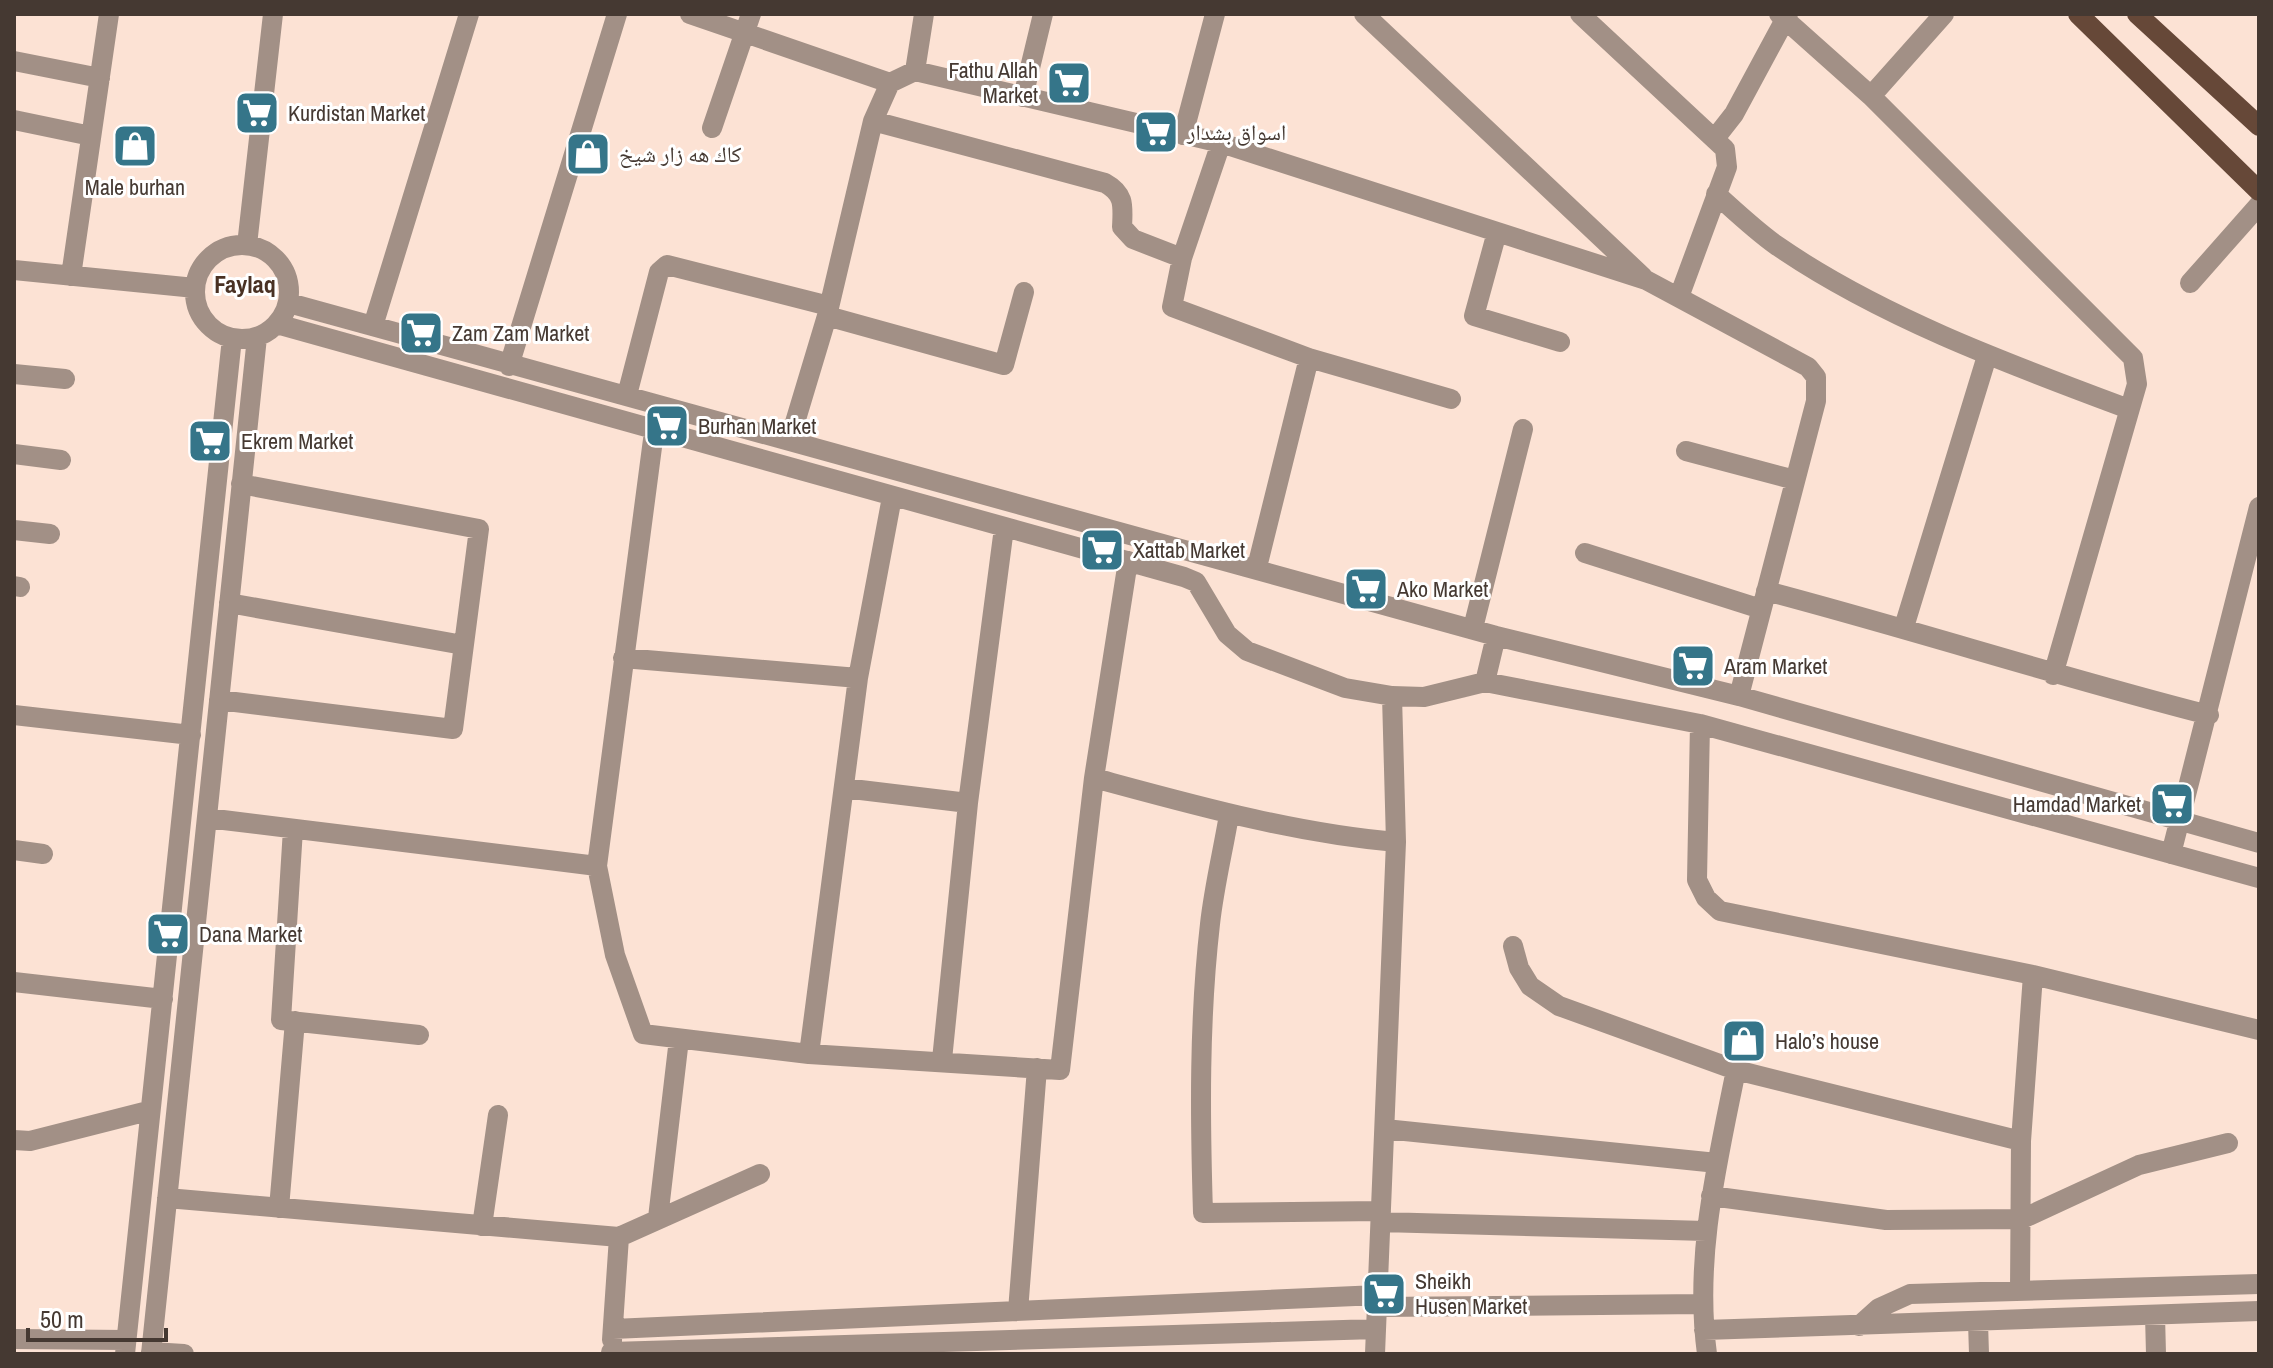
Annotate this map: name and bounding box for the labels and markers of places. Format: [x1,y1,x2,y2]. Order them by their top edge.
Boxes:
place label: Fathu Allah Market [949,55,1038,110]
supermarket icon: Fathu Allah Market [1045,59,1093,107]
supermarket icon: Kurdistan Market [233,89,281,137]
place label: Kurdistan Market [288,98,425,128]
supermarket icon: اسواق بشدار [1132,108,1180,156]
place label: اسواق بشدار [1186,117,1286,147]
shop icon: Male burhan [111,122,159,170]
shop icon: كاك هه زار شيخ [564,130,612,178]
place label: كاك هه زار شيخ [619,139,741,169]
place label: Male burhan [85,172,185,202]
supermarket icon: Zam Zam Market [397,309,445,357]
place label: Zam Zam Market [452,318,589,348]
supermarket icon: Burhan Market [643,402,691,450]
place label: Burhan Market [698,411,816,441]
supermarket icon: Ekrem Market [186,417,234,465]
place label: Ekrem Market [241,426,353,456]
supermarket icon: Xattab Market [1078,526,1126,574]
place label: Xattab Market [1133,535,1245,565]
supermarket icon: Ako Market [1342,565,1390,613]
place label: Ako Market [1396,574,1488,604]
supermarket icon: Aram Market [1669,642,1717,690]
place label: Aram Market [1723,651,1827,681]
supermarket icon: Hamdad Market [2148,780,2196,828]
place label: Hamdad Market [2013,789,2141,819]
supermarket icon: Dana Market [144,910,192,958]
place label: Dana Market [199,919,302,949]
shop icon: Halo’s house [1720,1017,1768,1065]
place label: Halo’s house [1775,1026,1879,1056]
place label: Sheikh Husen Market [1415,1266,1527,1321]
supermarket icon: Sheikh Husen Market [1360,1270,1408,1318]

